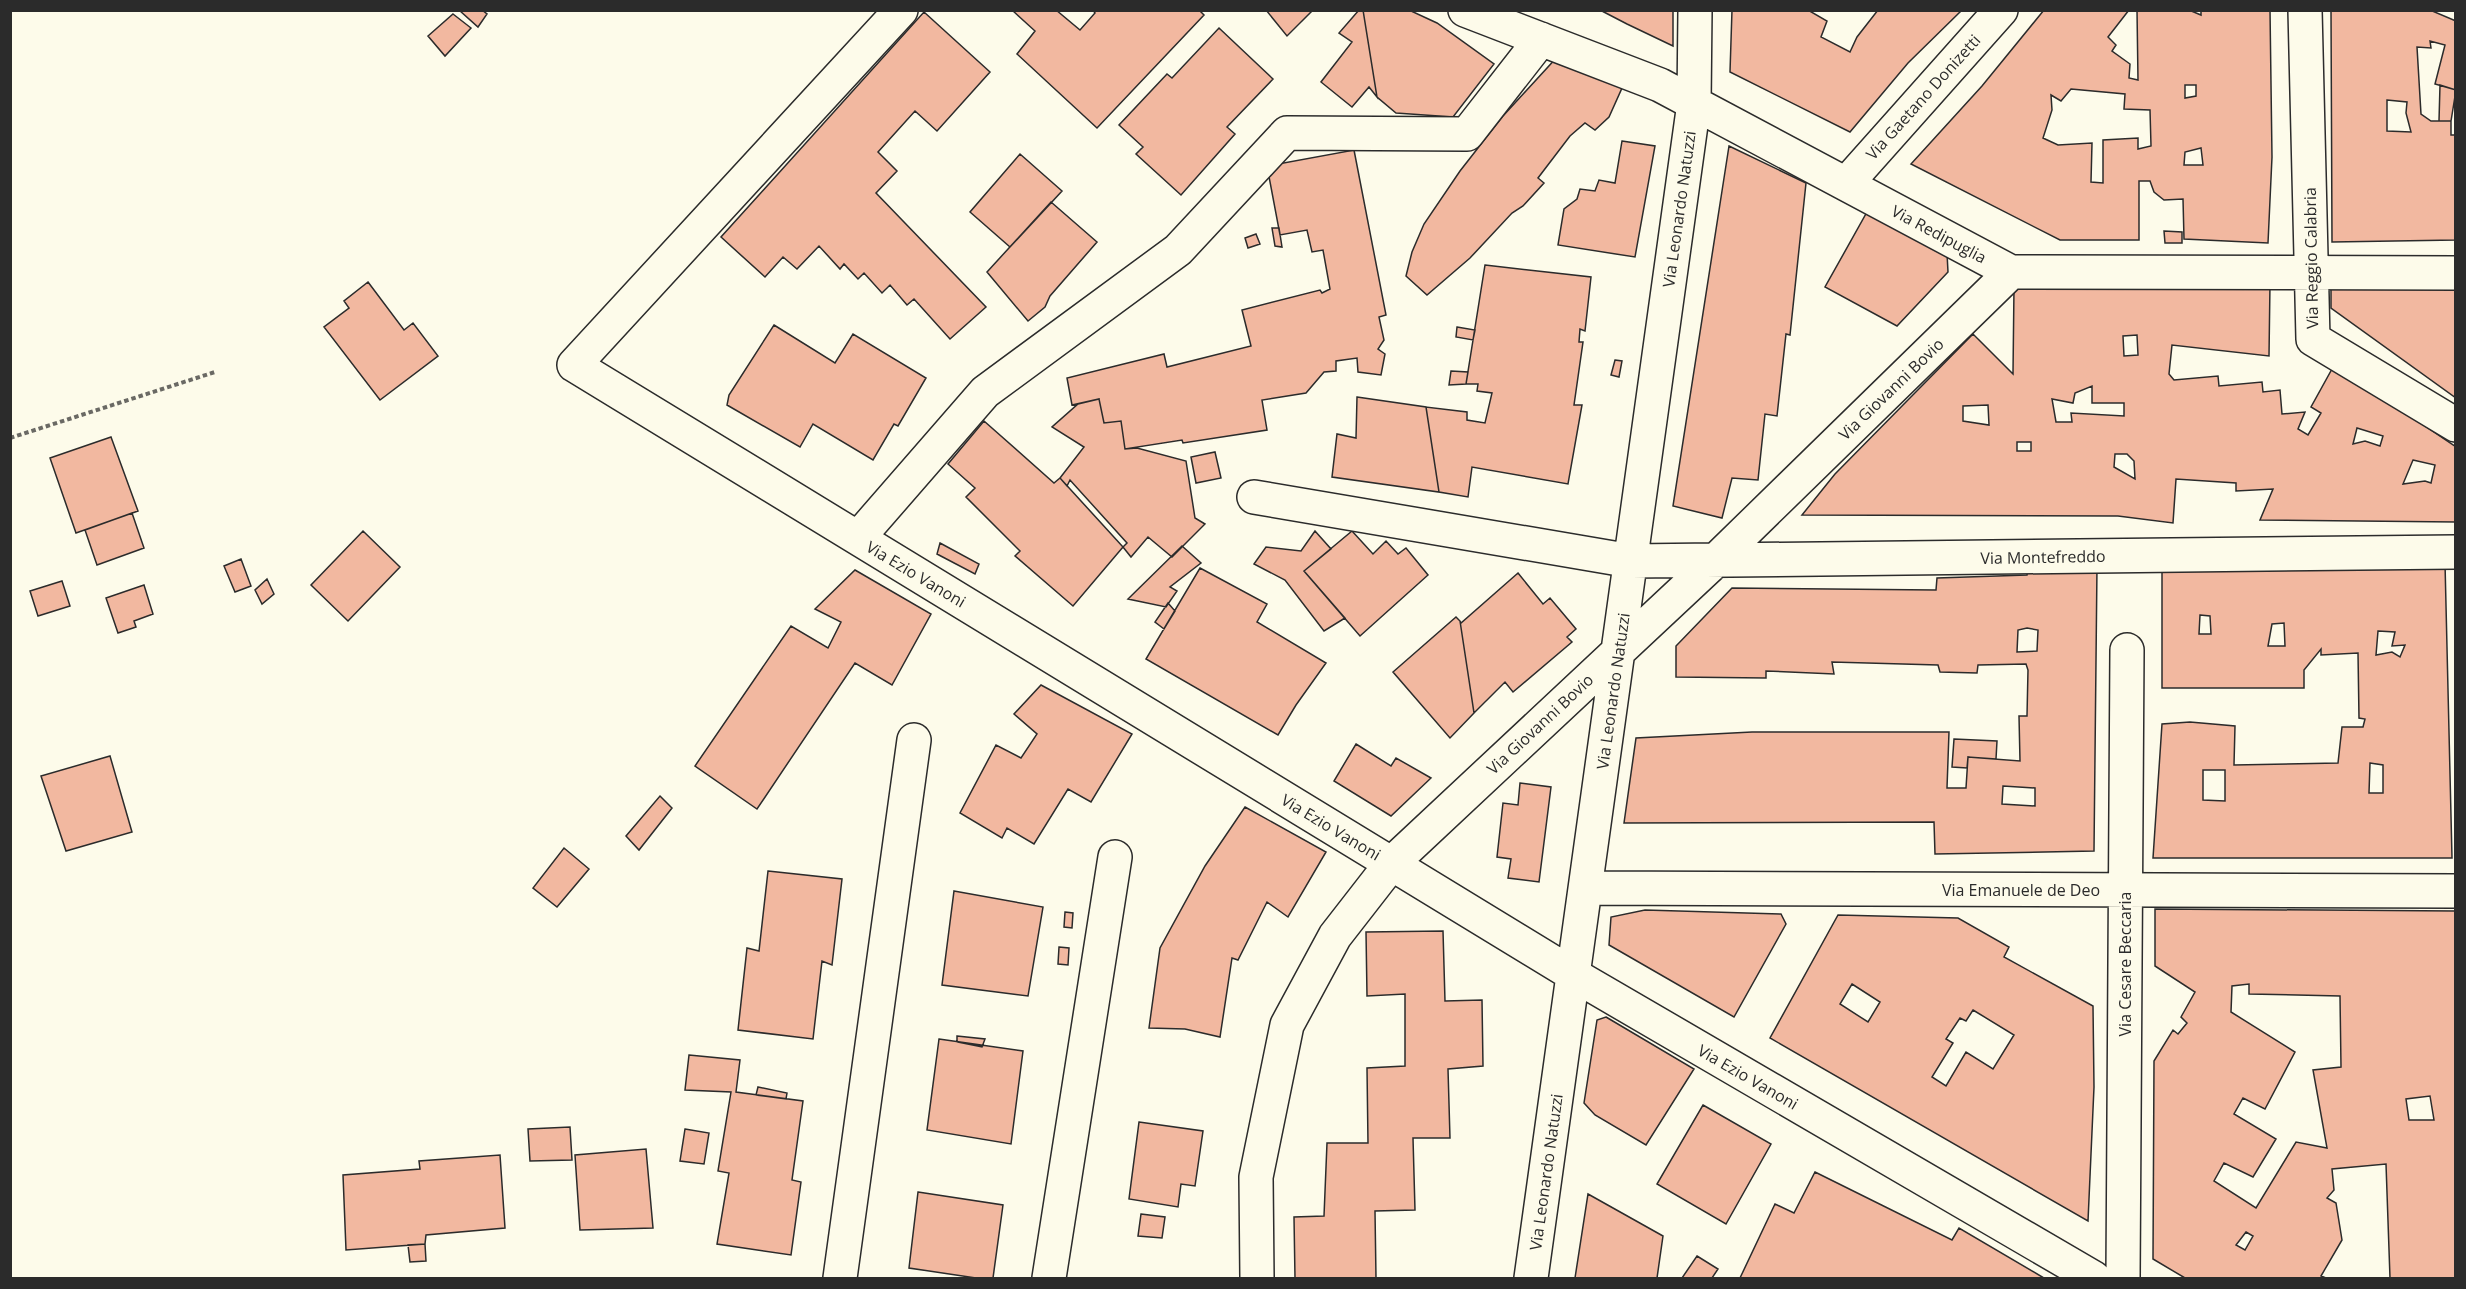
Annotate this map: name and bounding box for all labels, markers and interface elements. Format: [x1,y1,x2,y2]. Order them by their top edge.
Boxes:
street label: Via Gaetano Donizetti [1861,30,1985,164]
street label: Via Leonardo Natuzzi [1657,129,1701,289]
street label: Via Reggio Calabria [2299,187,2323,329]
street label: Via Redipuglia [1888,200,1990,268]
street label: Via Giovanni Bovio [1834,333,1948,445]
street label: Via Ezio Vanoni [862,536,970,612]
street label: Via Montefreddo [1980,545,2106,569]
street label: Via Leonardo Natuzzi [1591,611,1635,771]
street label: Via Giovanni Bovio [1482,669,1598,779]
street label: Via Ezio Vanoni [1277,789,1385,865]
street label: Via Emanuele de Deo [1942,879,2100,901]
street label: Via Cesare Beccaria [2114,892,2136,1036]
street label: Via Ezio Vanoni [1694,1039,1802,1115]
street label: Via Leonardo Natuzzi [1524,1092,1568,1252]

